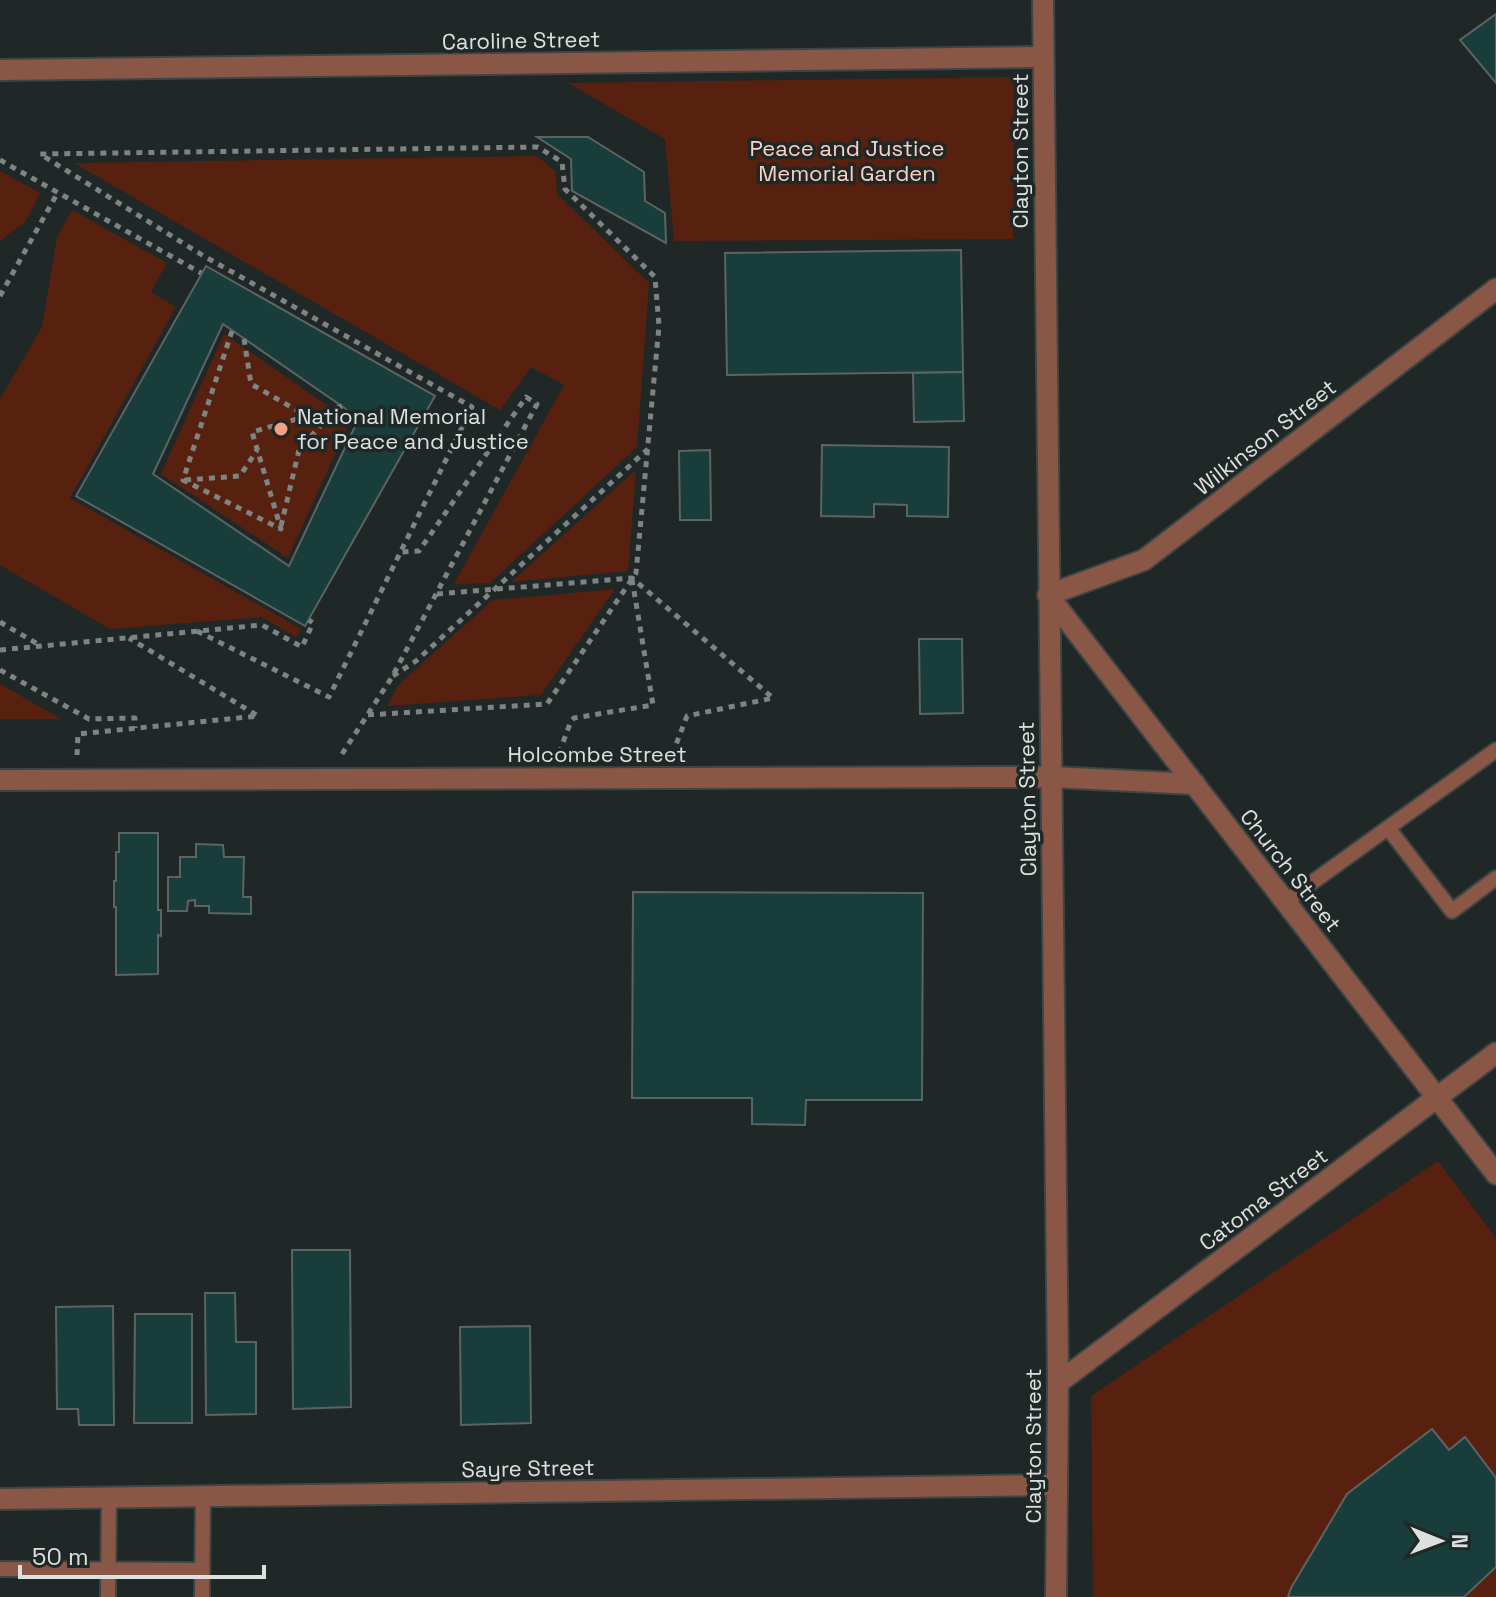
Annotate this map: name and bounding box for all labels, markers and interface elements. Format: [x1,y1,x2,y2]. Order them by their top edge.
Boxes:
street label: Caroline Street [442,25,600,55]
street label: Clayton Street [1006,73,1034,229]
park label: Peace and Justice Memorial Garden [749,134,945,187]
street label: Wilkinson Street [1188,373,1342,501]
place label: National Memorial for Peace and Justice [297,402,529,455]
marker: National Memorial for Peace and Justice [272,420,290,438]
street label: Clayton Street [1012,721,1042,877]
street label: Holcombe Street [507,740,687,768]
street label: Church Street [1234,803,1348,937]
street label: Catoma Street [1193,1142,1333,1256]
street label: Clayton Street [1019,1368,1047,1524]
street label: Sayre Street [461,1453,595,1483]
north arrow [1400,1501,1480,1581]
scale bar [20,1529,264,1579]
text: N [1446,1534,1474,1549]
text: 50 m [32,1541,89,1572]

